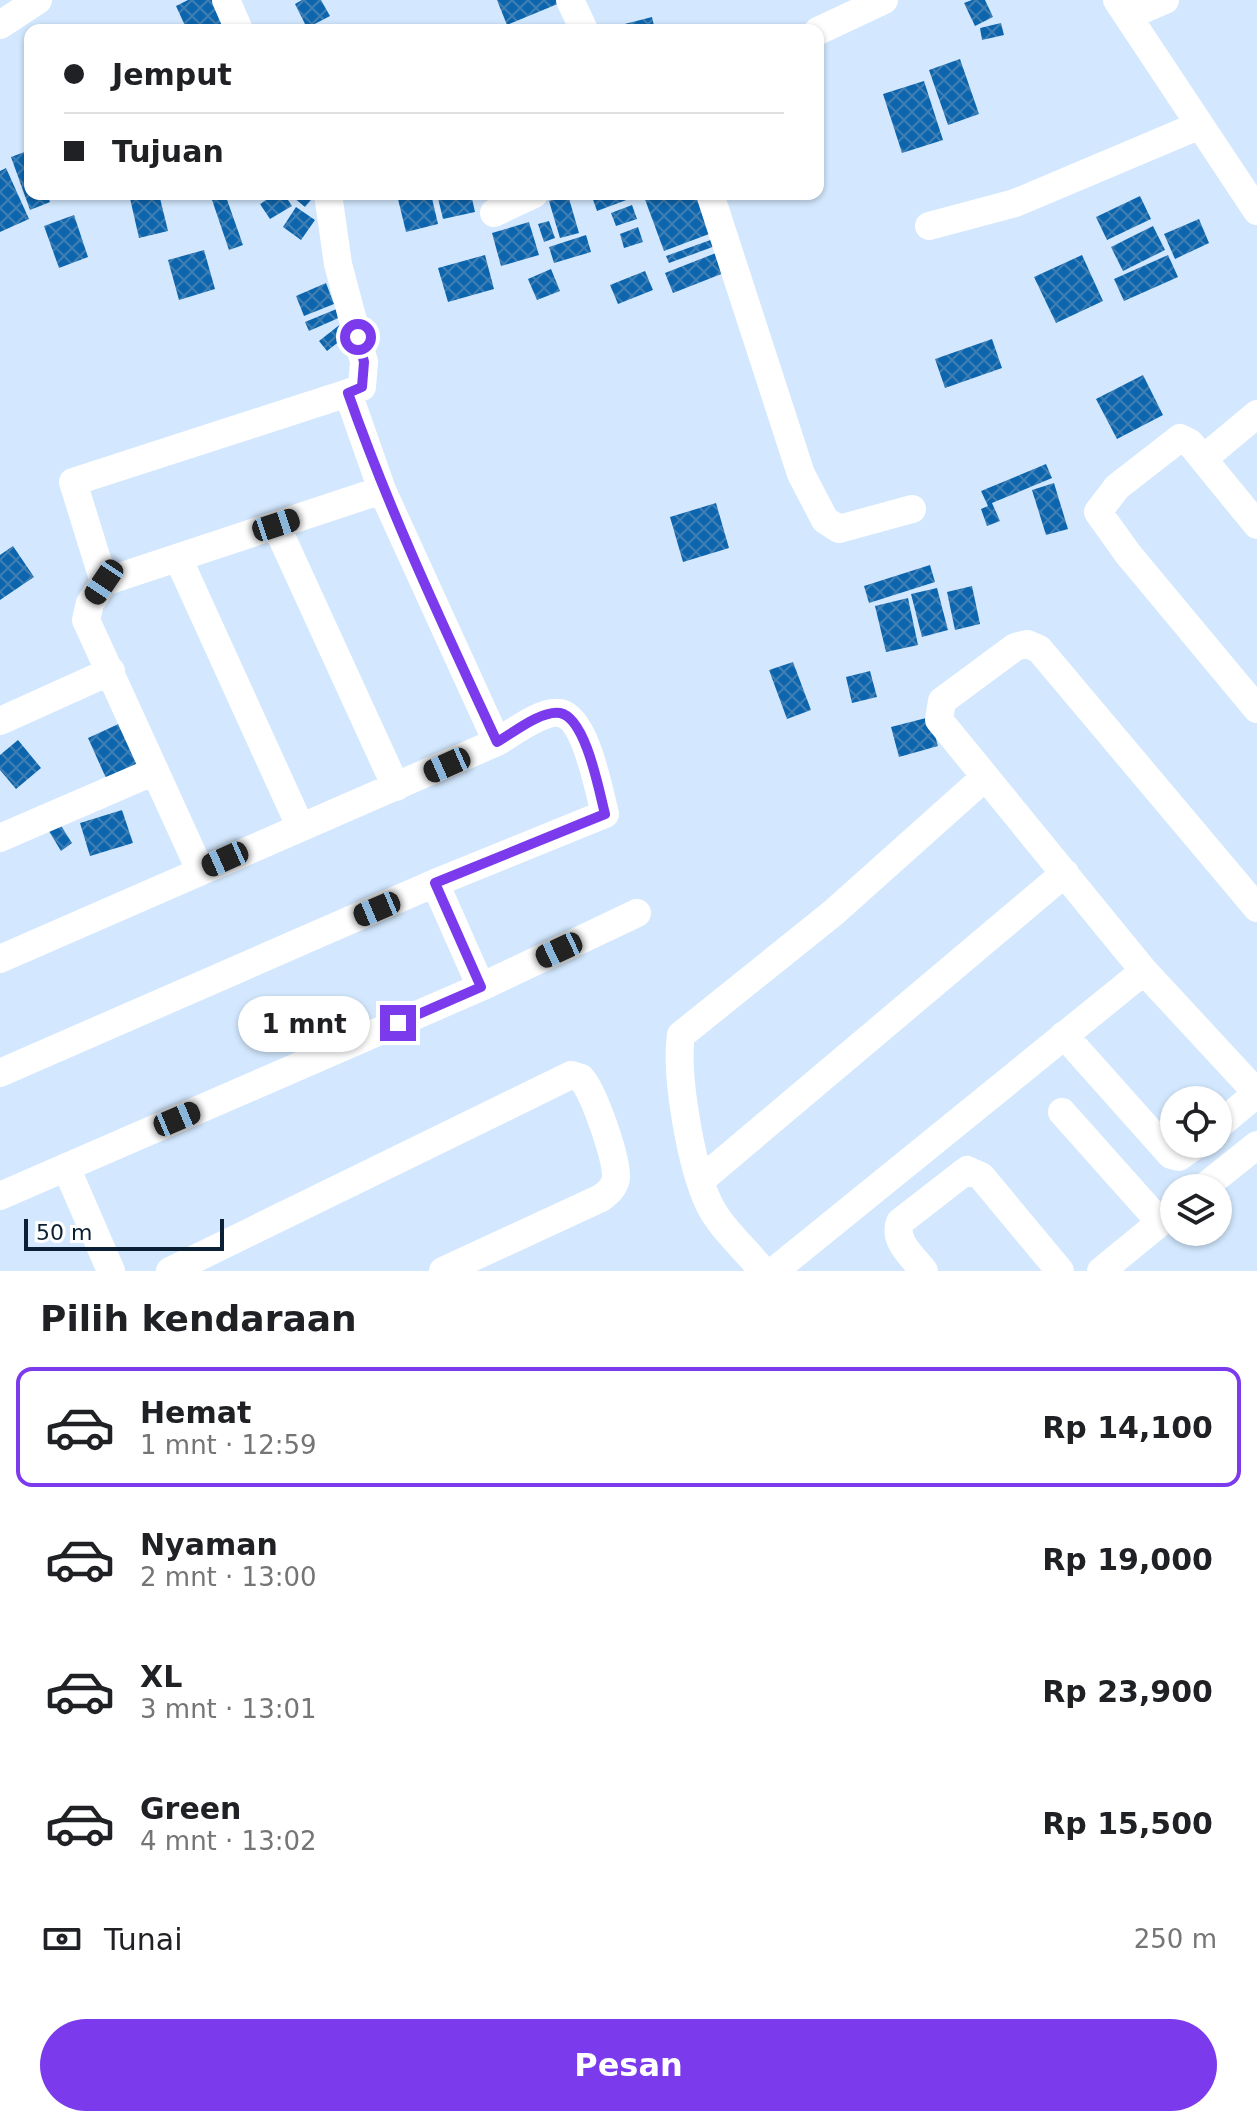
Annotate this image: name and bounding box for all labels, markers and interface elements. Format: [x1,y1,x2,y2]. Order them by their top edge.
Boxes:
text: Jemput [112,57,232,92]
text: Tujuan [112,134,224,169]
route start [340,319,376,355]
car [249,506,303,544]
car [81,555,127,609]
car [420,744,474,786]
car [198,838,252,880]
car [350,889,404,929]
car [532,929,586,971]
callout: 1 mnt [238,995,370,1051]
route end [380,1005,416,1041]
text: 1 mnt [261,1009,347,1039]
map controls [1160,1086,1232,1246]
button: locate [1160,1086,1232,1158]
car [150,1099,204,1139]
button: layers [1160,1174,1232,1246]
scale bar [24,1215,224,1251]
text: 50 m [36,1220,92,1245]
text: Pilih kendaraan [40,1298,357,1339]
icon: car [44,1391,116,1463]
text: Hemat [140,1395,251,1430]
text: Rp 14,100 [1042,1410,1213,1445]
text: 1 mnt · 12:59 [140,1430,317,1460]
icon: car [44,1523,116,1595]
text: Nyaman [140,1527,278,1562]
text: Rp 19,000 [1042,1542,1213,1577]
text: 2 mnt · 13:00 [140,1562,317,1592]
icon: car [44,1655,116,1727]
text: XL [140,1659,182,1694]
text: Rp 23,900 [1042,1674,1213,1709]
text: 3 mnt · 13:01 [140,1694,317,1724]
icon: car [44,1787,116,1859]
text: Green [140,1791,241,1826]
text: Rp 15,500 [1042,1806,1213,1841]
text: 4 mnt · 13:02 [140,1826,317,1856]
icon: cash [40,1917,84,1961]
text: Tunai [104,1922,183,1957]
text: 250 m [1134,1924,1217,1954]
button: Pesan [40,2019,1217,2111]

